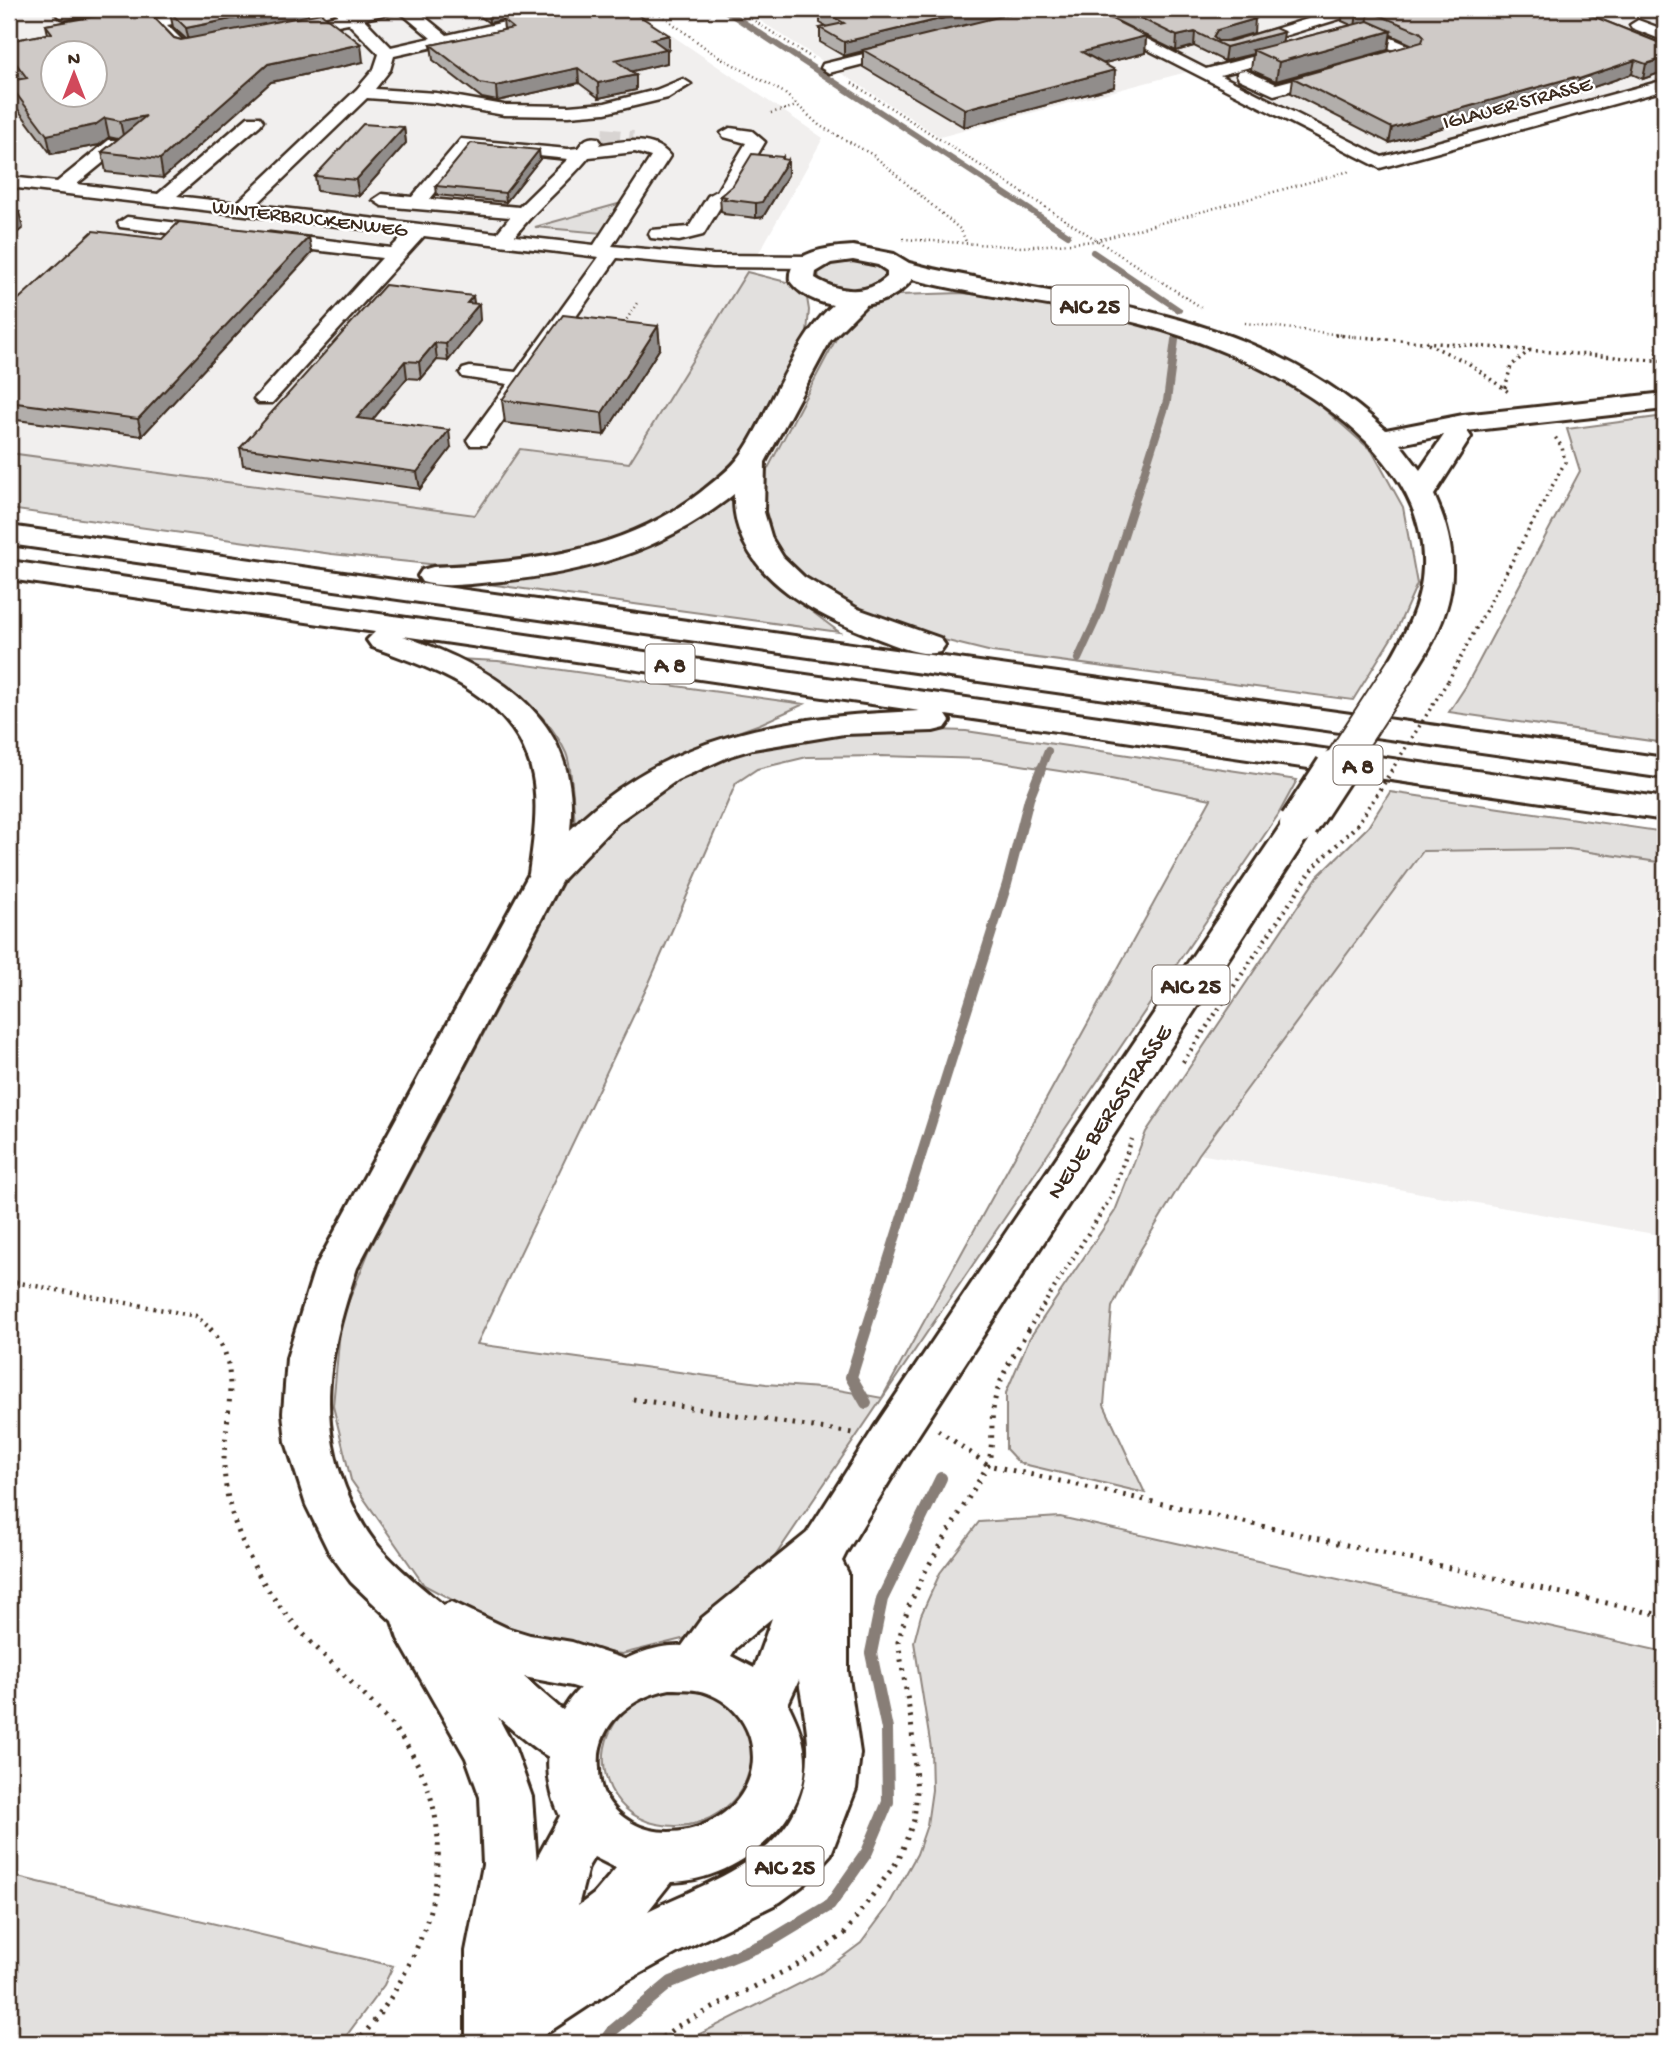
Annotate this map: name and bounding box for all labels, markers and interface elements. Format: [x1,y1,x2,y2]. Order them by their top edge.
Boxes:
north arrow [38,38,108,108]
text: N [68,49,80,72]
street label: IGLAUER STRASSE [1441,73,1596,137]
street label: WINTERBRUCKENWEG [211,196,409,245]
road number: AIC 25 [1052,286,1128,324]
road number: A 8 [646,644,694,684]
road number: A 8 [1334,746,1382,785]
road number: AIC 25 [1152,966,1230,1004]
street label: NEUE BERGSTRASSE [1042,1019,1181,1206]
road number: AIC 25 [746,1846,824,1885]

